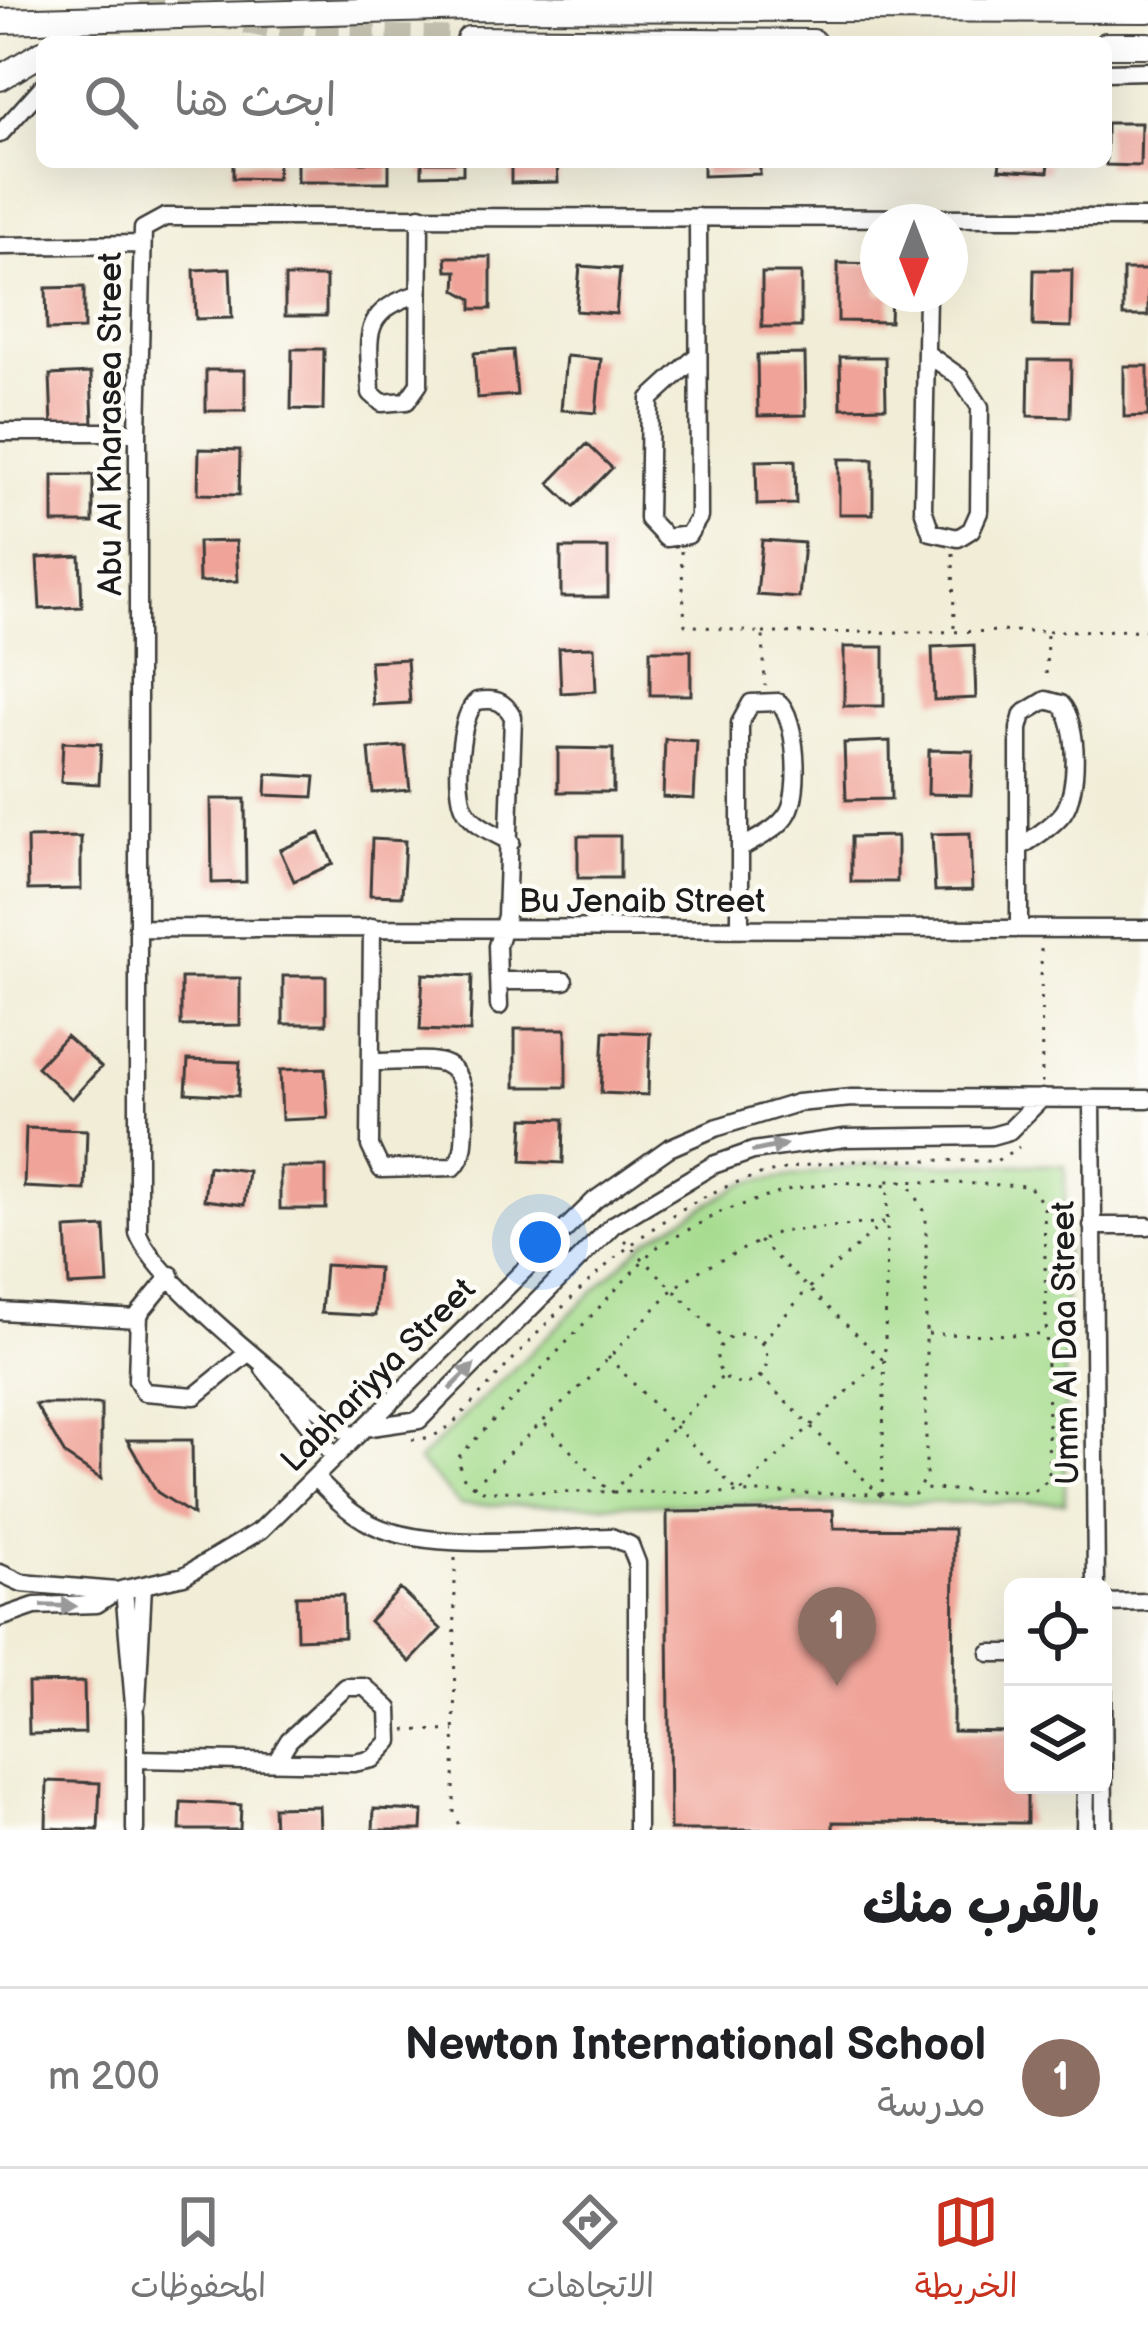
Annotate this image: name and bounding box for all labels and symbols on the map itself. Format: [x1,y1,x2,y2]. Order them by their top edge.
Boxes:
north arrow [860,204,968,312]
street label: Abu Al Kharasea Street [91,252,131,596]
street label: Bu Jenaib Street [519,882,765,922]
one-way arrow [751,1138,789,1157]
street label: Umm Al Daa Street [1044,1201,1088,1485]
your location [510,1212,570,1272]
street label: Labhariyya Street [273,1270,484,1481]
one-way arrow [448,1363,476,1391]
pin: 1 [798,1587,876,1686]
one-way arrow [41,1596,79,1616]

